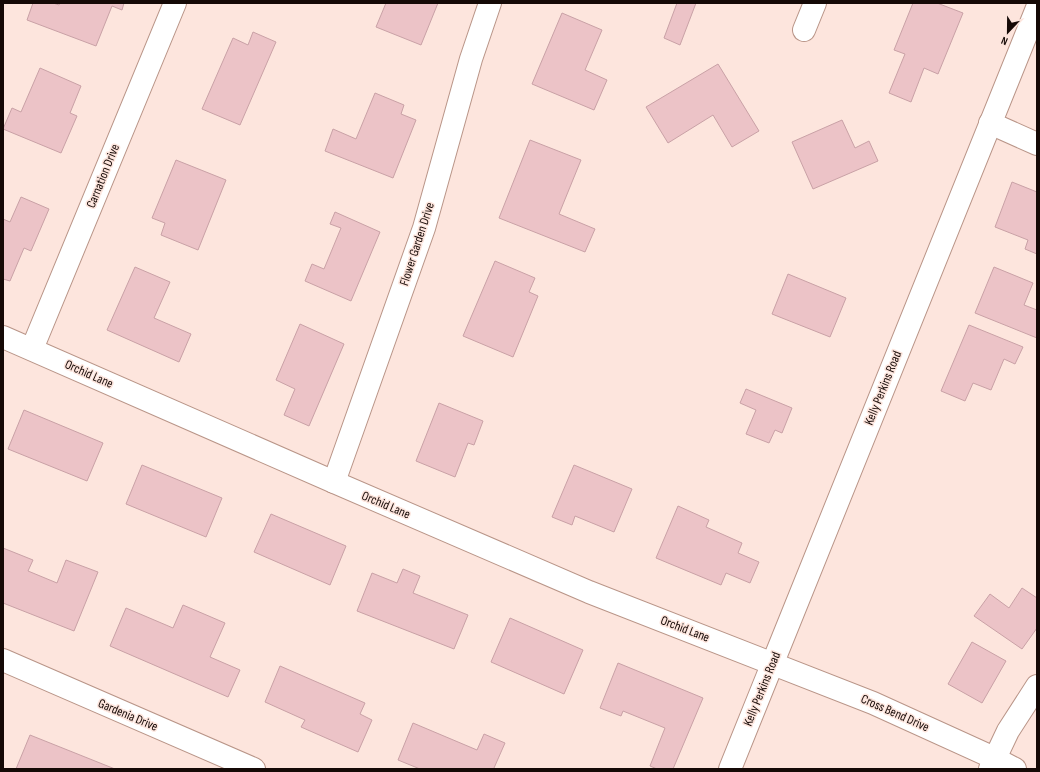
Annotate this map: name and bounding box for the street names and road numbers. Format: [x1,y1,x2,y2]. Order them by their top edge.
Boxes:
street label: Carnation Drive [83,142,123,210]
street label: Flower Garden Drive [396,200,438,288]
street label: Kelly Perkins Road [861,349,905,427]
street label: Orchid Lane [62,356,116,392]
street label: Orchid Lane [359,488,413,522]
street label: Orchid Lane [658,612,712,646]
street label: Kelly Perkins Road [740,650,784,728]
street label: Cross Bend Drive [858,691,932,735]
street label: Gardenia Drive [96,695,160,735]

